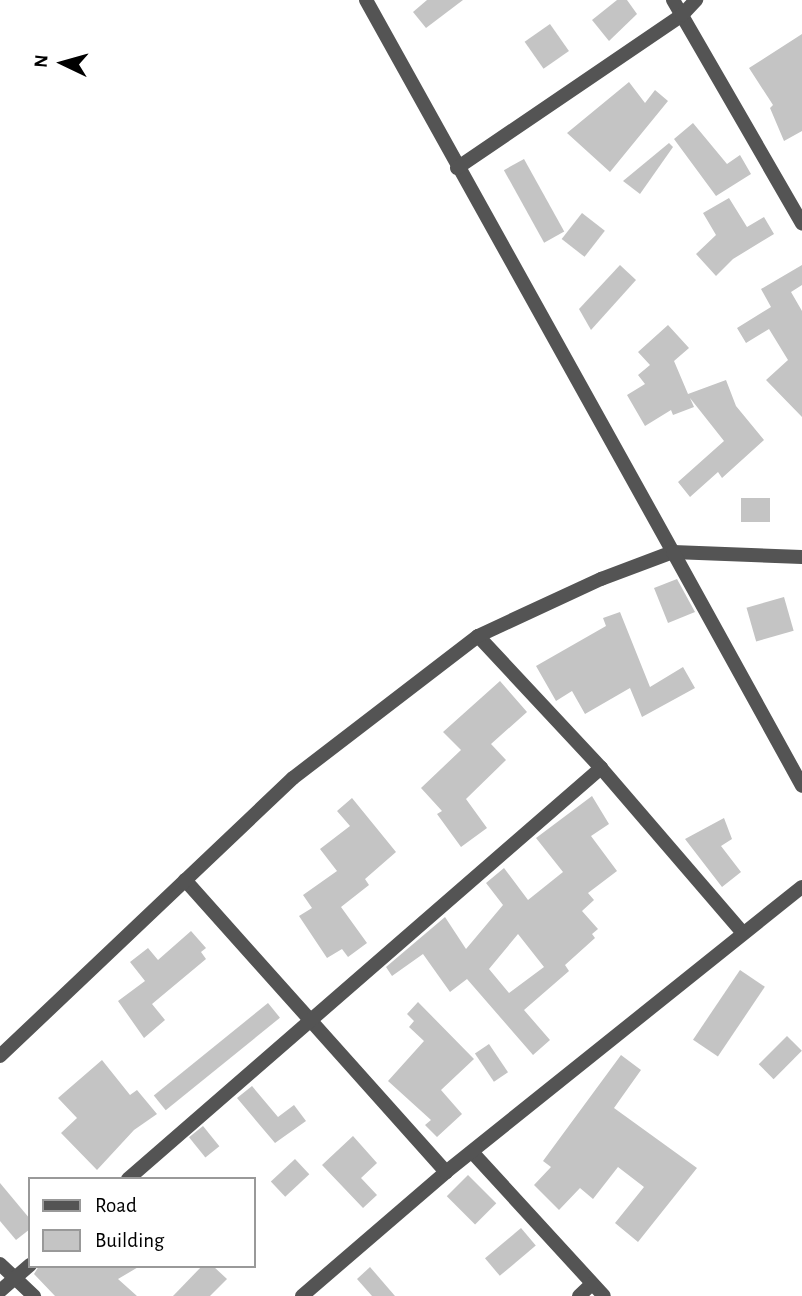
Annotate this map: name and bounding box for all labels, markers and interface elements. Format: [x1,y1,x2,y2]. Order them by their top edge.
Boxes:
north arrow [28,28,98,98]
text: N [32,54,52,69]
legend [28,1177,256,1268]
text: Road [95,1195,137,1216]
text: Building [95,1230,164,1251]

